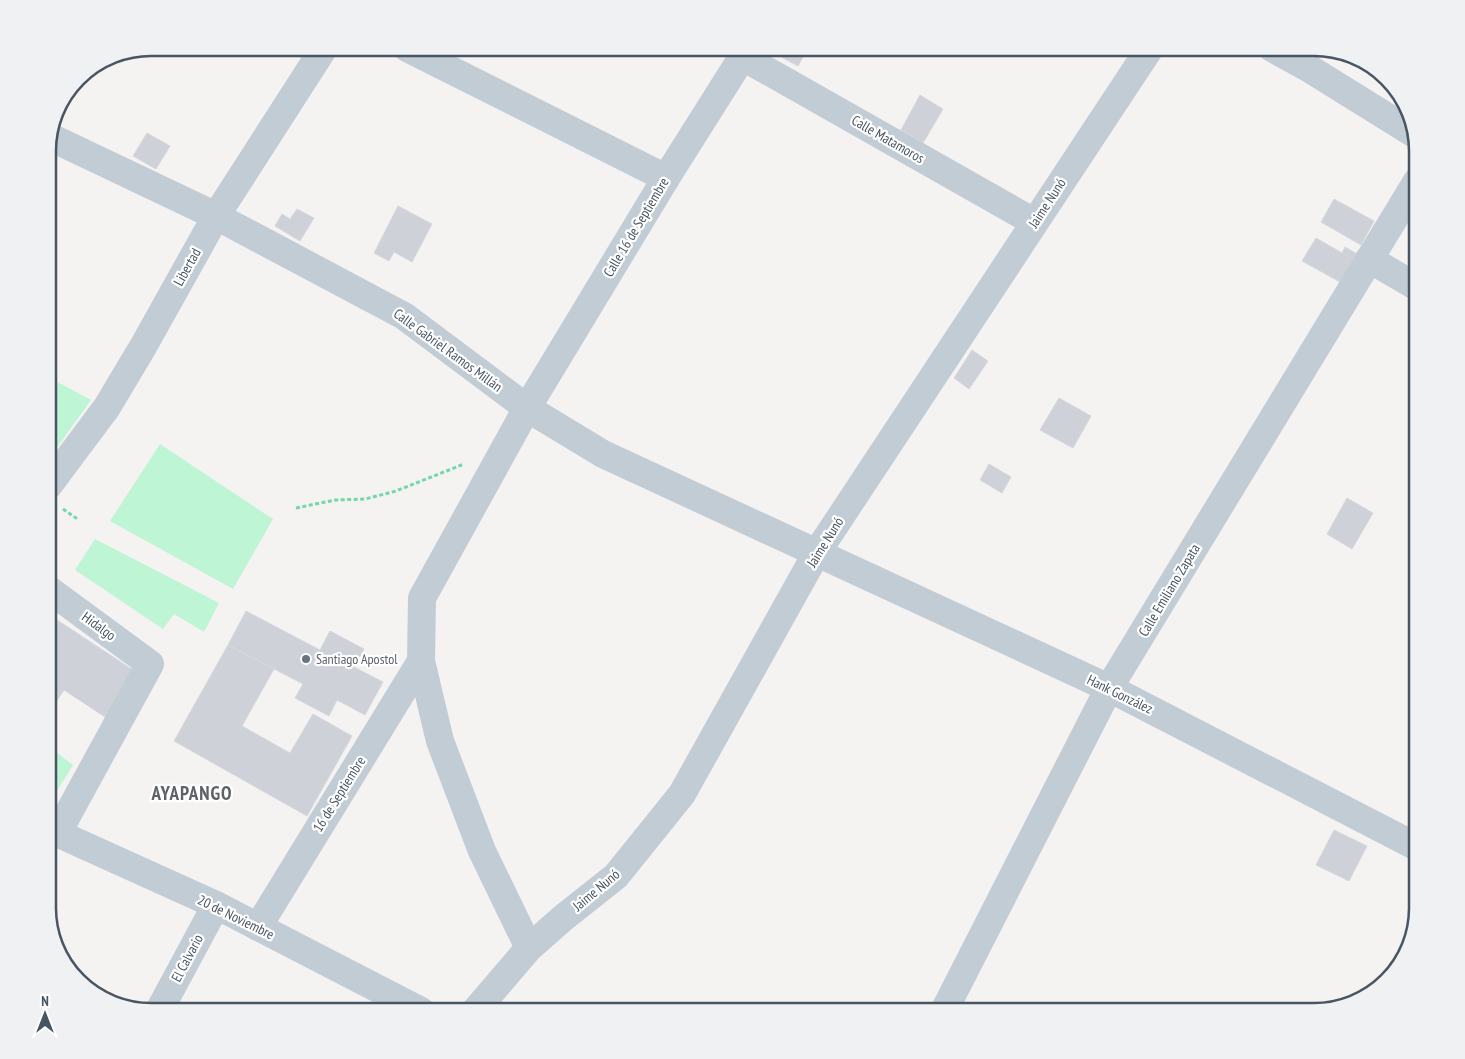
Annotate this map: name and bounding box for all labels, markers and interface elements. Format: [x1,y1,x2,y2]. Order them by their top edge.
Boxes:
street label: Calle Matamoros [848,111,928,167]
street label: Calle 16 de Septiembre [599,174,673,280]
street label: Jaime Nunó [1024,175,1070,232]
street label: Libertad [169,245,205,289]
street label: Calle Gabriel Ramos Millán [390,305,506,395]
street label: Jaime Nunó [802,514,847,571]
street label: Calle Emiliano Zapata [1134,540,1204,640]
street label: Hidalgo [79,608,119,644]
place label: Santiago Apostol [316,650,398,668]
marker: Santiago Apostol [300,653,312,665]
street label: Hank González [1084,670,1156,718]
street label: 16 de Septiembre [309,753,369,835]
district label: AYAPANGO [150,781,233,805]
street label: Jaime Nunó [568,865,623,915]
street label: 20 de Noviembre [195,891,277,943]
street label: El Calvario [167,931,207,985]
north arrow [20,989,70,1039]
text: N [41,992,49,1010]

